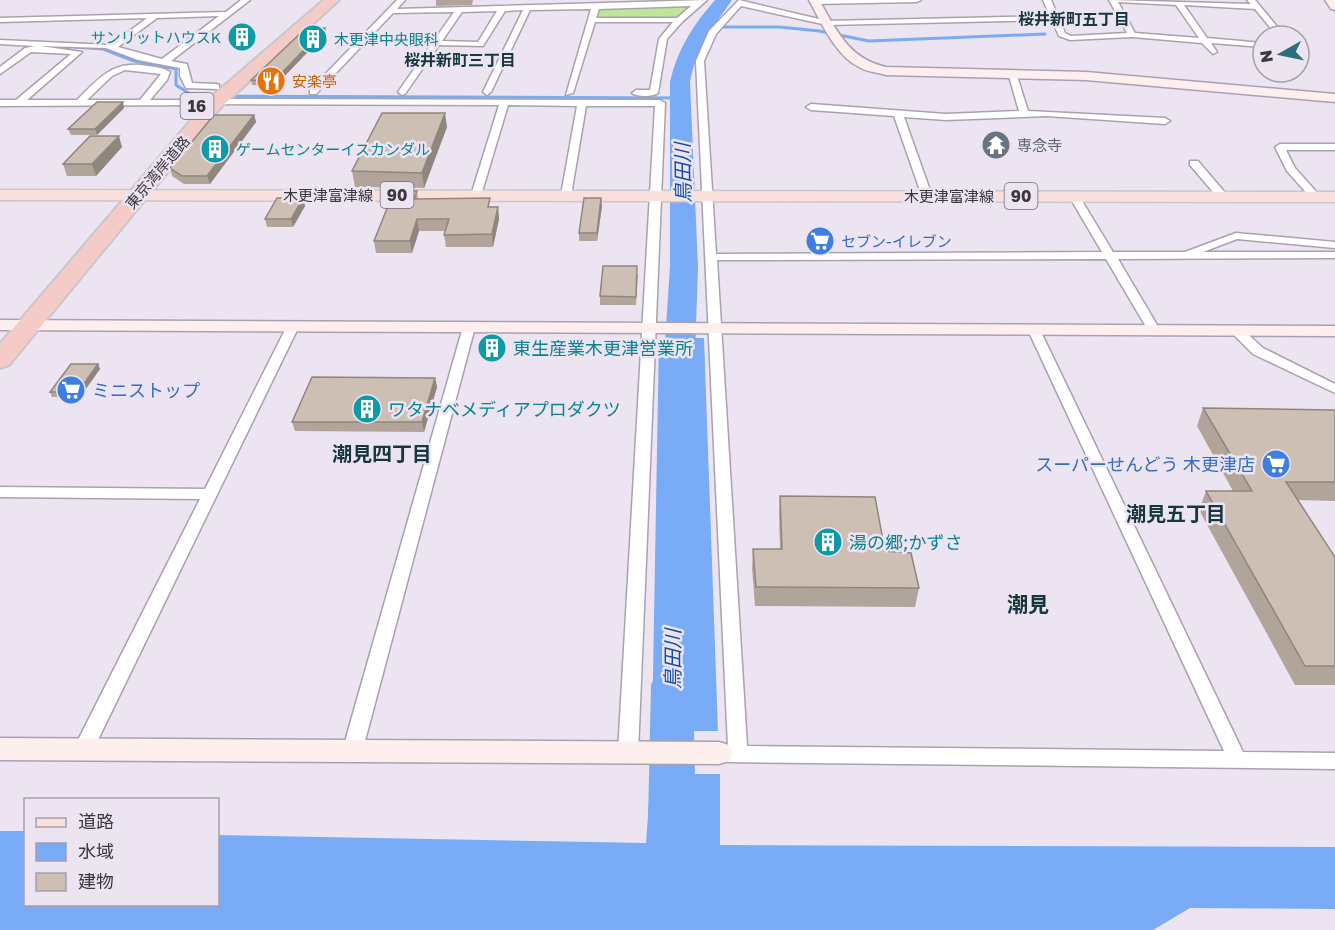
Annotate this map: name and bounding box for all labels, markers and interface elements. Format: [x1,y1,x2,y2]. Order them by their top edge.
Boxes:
district label: 桜井新町五丁目 [1018,9,1130,29]
building icon: サンリットハウスK [226,21,258,53]
building icon: 木更津中央眼科 [297,23,329,55]
north arrow [1251,24,1311,84]
place label: サンリットハウスK [91,28,221,46]
place label: 木更津中央眼科 [334,30,439,48]
text: N [1255,49,1277,64]
district label: 桜井新町三丁目 [404,50,516,70]
restaurant icon: 安楽亭 [255,65,287,97]
place label: 安楽亭 [292,72,337,90]
road number: 16 [180,93,214,119]
temple icon: 専念寺 [980,129,1012,161]
street label: 東京湾岸道路 [121,132,193,212]
building icon: ゲームセンターイスカンダル [199,133,231,165]
place label: 専念寺 [1017,136,1062,154]
place label: ゲームセンターイスカンダル [236,140,430,158]
water label: 鳥田川 [669,141,695,203]
road number: 90 [380,182,414,208]
road number: 90 [1004,183,1038,209]
street label: 木更津富津線 [283,186,373,204]
street label: 木更津富津線 [904,187,994,205]
supermarket icon: セブン-イレブン [804,225,836,257]
place label: セブン-イレブン [841,232,952,250]
building icon: 東生産業木更津営業所 [476,332,508,364]
place label: 東生産業木更津営業所 [513,337,693,359]
supermarket icon: ミニストップ [55,374,87,406]
place label: ミニストップ [92,379,200,401]
building icon: ワタナベメディアプロダクツ [351,393,383,425]
place label: ワタナベメディアプロダクツ [388,398,621,420]
district label: 潮見四丁目 [332,441,432,465]
supermarket icon: スーパーせんどう 木更津店 [1260,448,1292,480]
place label: スーパーせんどう 木更津店 [1035,453,1255,475]
district label: 潮見五丁目 [1126,501,1226,525]
building icon: 湯の郷;かずさ [812,526,844,558]
place label: 湯の郷;かずさ [849,531,962,553]
district label: 潮見 [1007,591,1049,617]
water label: 鳥田川 [660,627,684,689]
legend [24,798,219,906]
text: 道路 [78,810,114,832]
text: 水域 [78,840,114,862]
text: 建物 [78,870,114,892]

